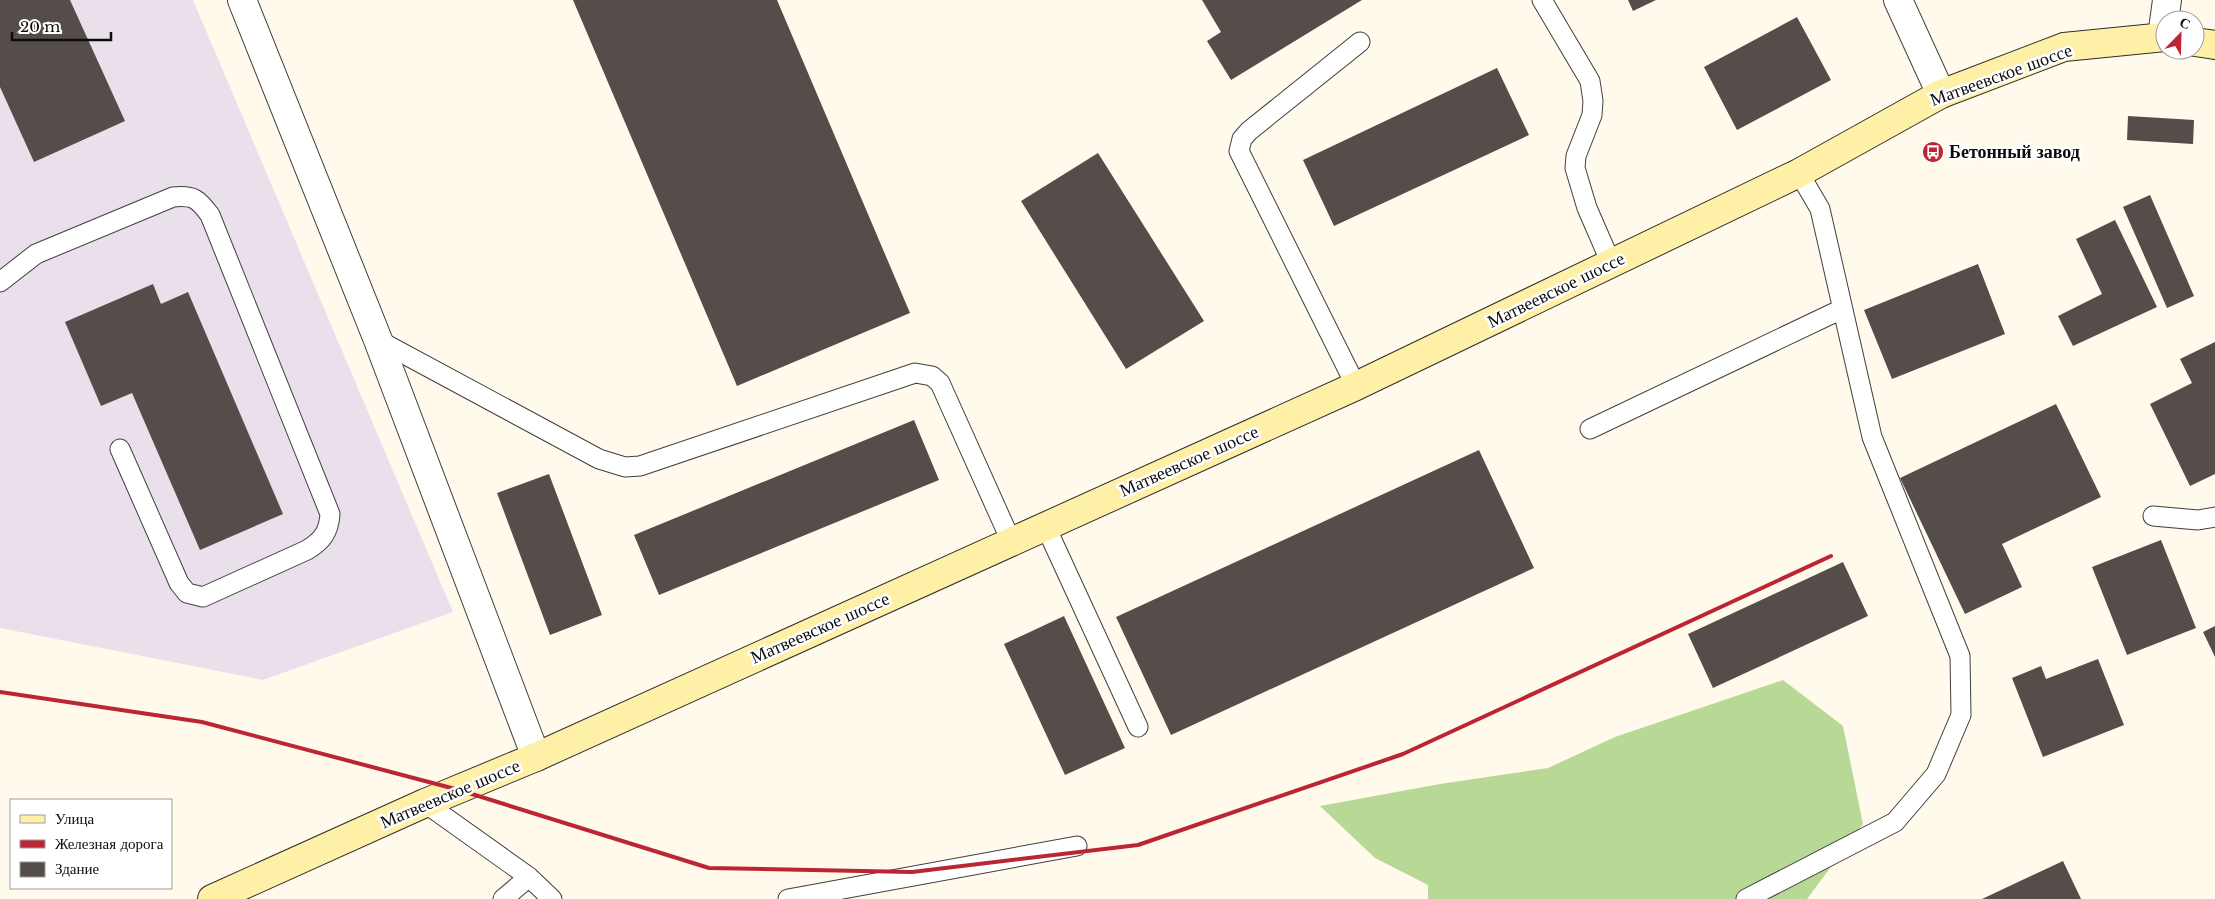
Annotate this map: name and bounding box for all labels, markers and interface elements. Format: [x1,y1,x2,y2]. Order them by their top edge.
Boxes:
scale bar [12,10,111,42]
north arrow [2155,10,2205,60]
text: С [2177,13,2193,33]
text: 20 m [20,17,60,36]
street label: Матвеевское шоссе [1927,39,2075,111]
bus stop icon: Бетонный завод [1921,140,1945,164]
place label: Бетонный завод [1949,141,2080,163]
street label: Матвеевское шоссе [1484,247,1628,333]
street label: Матвеевское шоссе [1116,420,1262,502]
street label: Матвеевское шоссе [747,587,893,669]
street label: Матвеевское шоссе [377,755,523,833]
legend [10,799,172,889]
text: Улица [55,809,94,828]
text: Железная дорога [55,834,164,853]
text: Здание [55,859,99,878]

